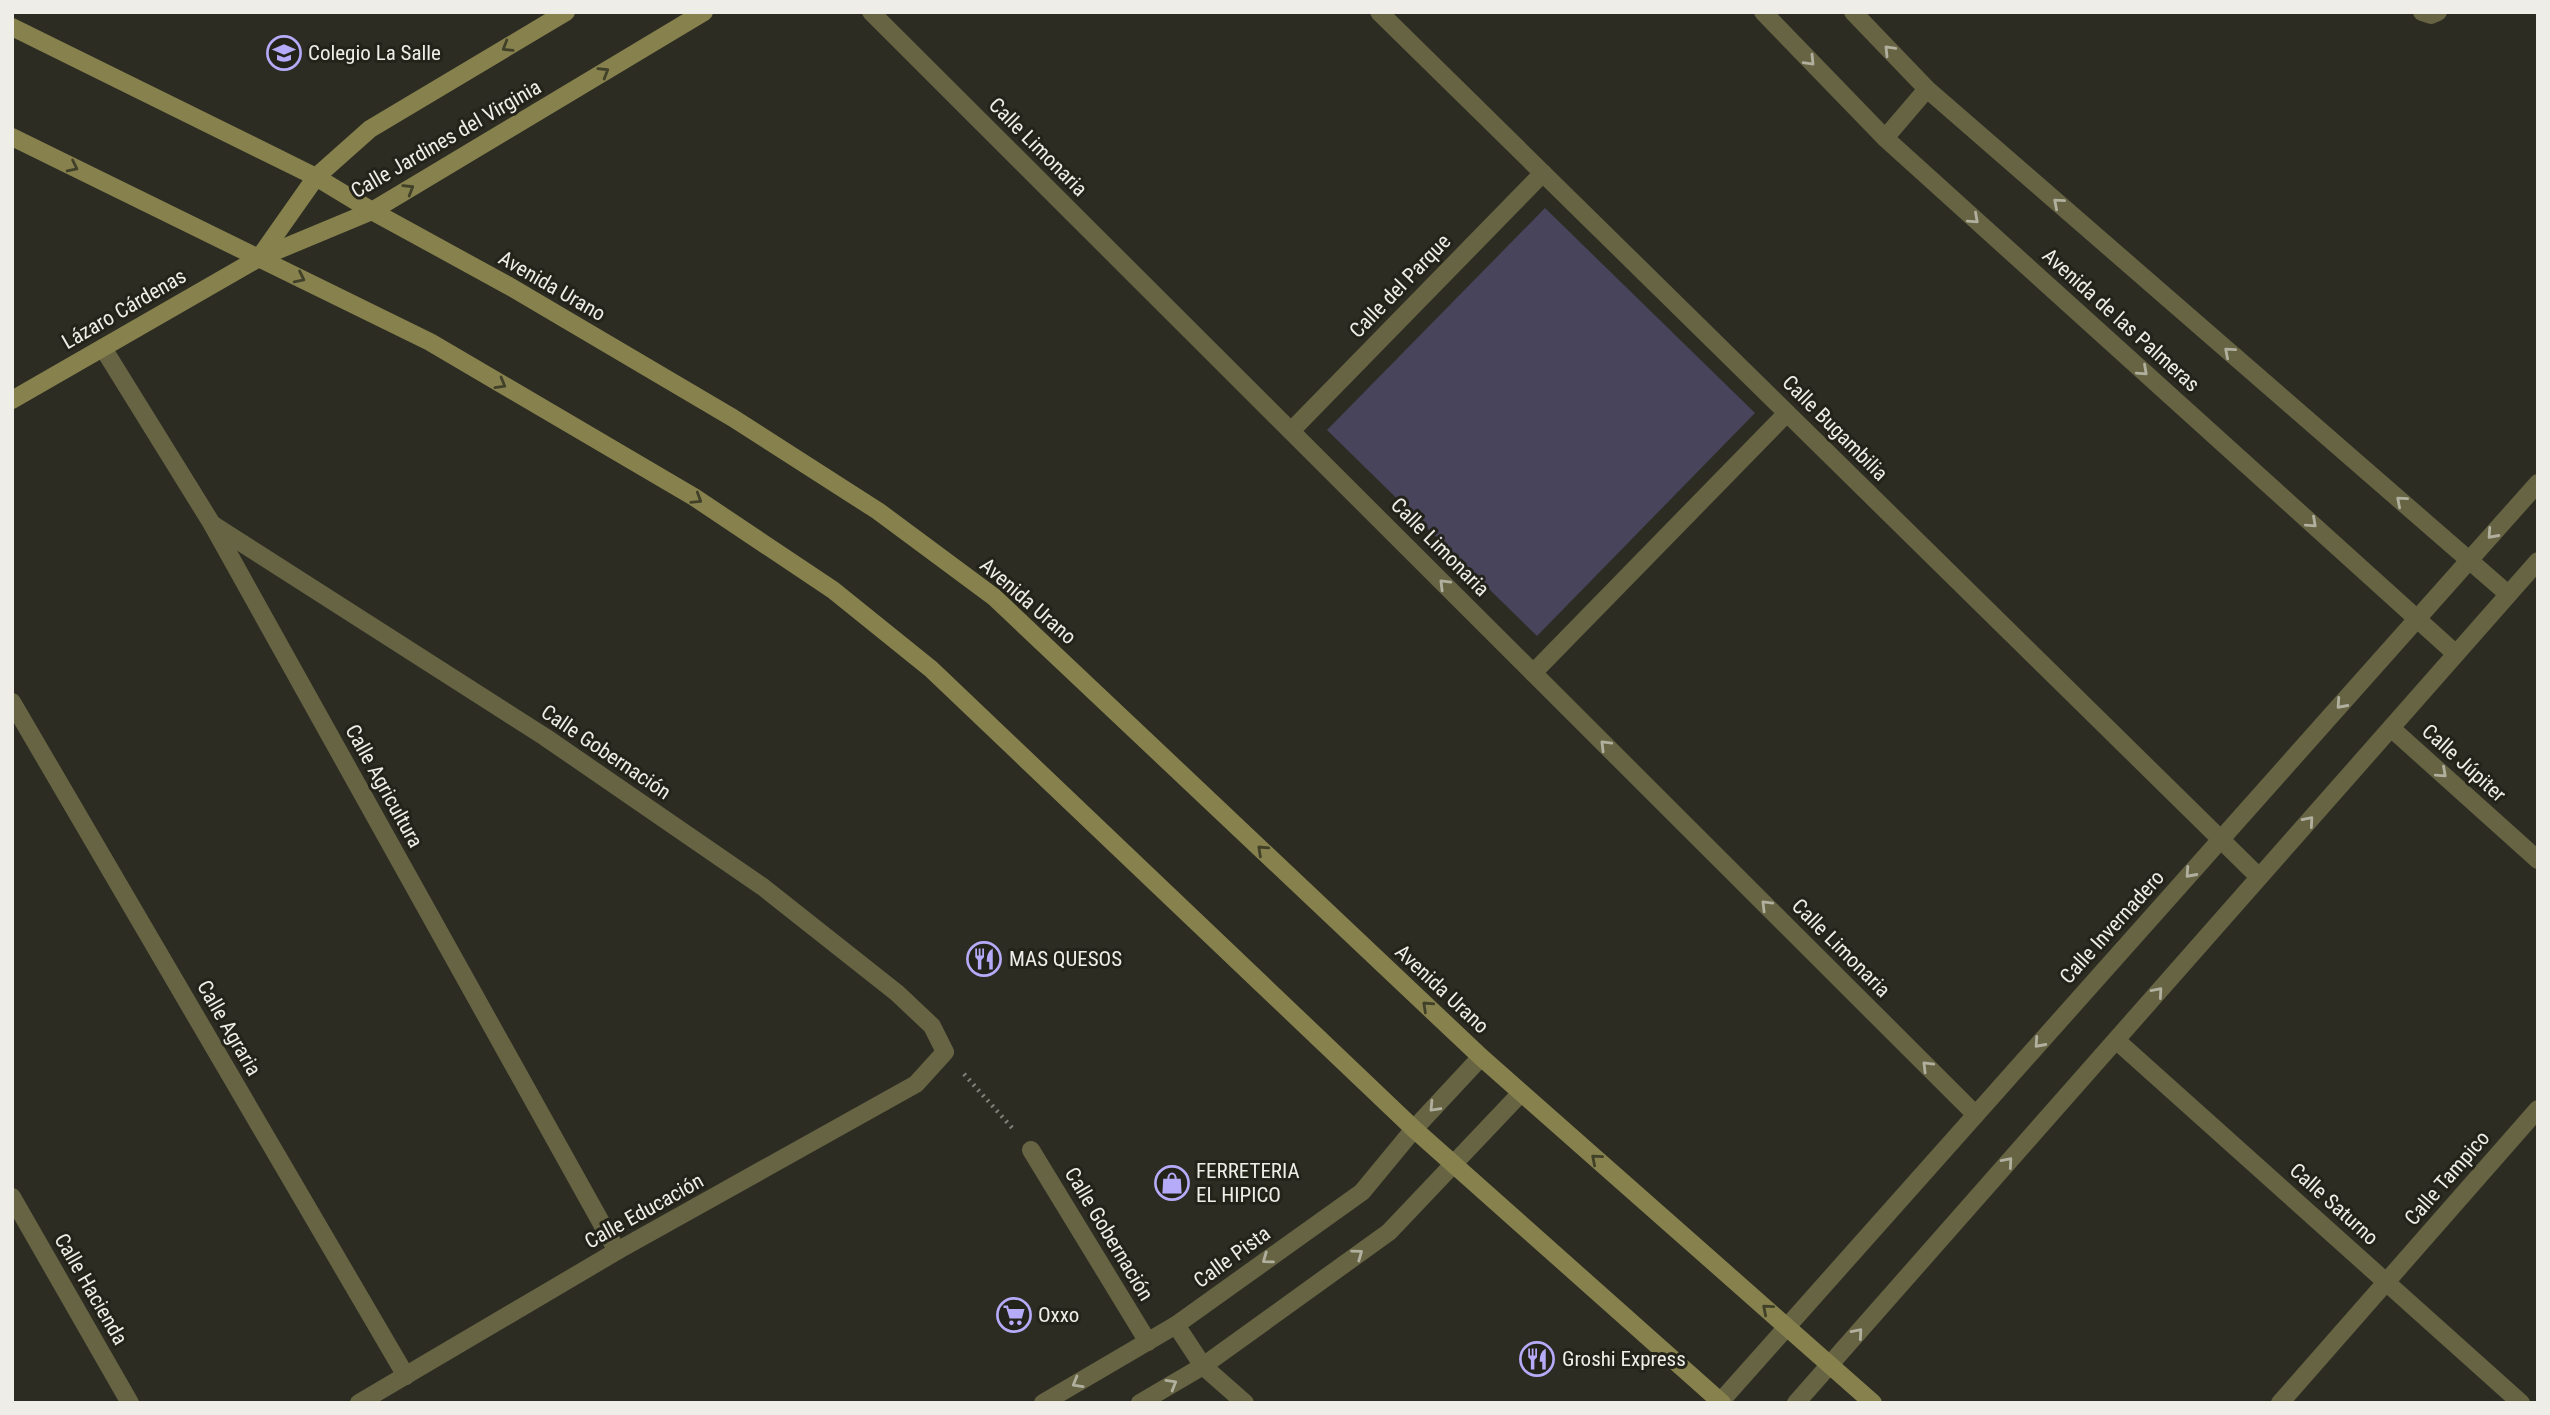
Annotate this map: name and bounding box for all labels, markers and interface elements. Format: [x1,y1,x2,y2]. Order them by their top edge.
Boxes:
school or university icon: Colegio La Salle [265,34,303,72]
one-way arrow [502,39,515,52]
place label: Colegio La Salle [308,41,441,65]
one-way arrow [1885,45,1898,58]
one-way arrow [1802,53,1815,66]
one-way arrow [597,67,610,80]
street label: Calle Jardines del Virginia [347,75,545,203]
street label: Calle Limonaria [984,93,1092,201]
one-way arrow [66,159,79,173]
one-way arrow [402,184,415,197]
one-way arrow [2053,199,2066,211]
one-way arrow [1966,210,1979,223]
street label: Calle del Parque [1345,229,1455,343]
street label: Avenida de las Palmeras [2038,243,2204,397]
street label: Avenida Urano [494,246,610,326]
street label: Lázaro Cárdenas [58,264,190,354]
one-way arrow [293,270,305,284]
one-way arrow [2225,348,2238,360]
one-way arrow [2135,363,2148,375]
street label: Calle Bugambilia [1777,370,1893,486]
one-way arrow [494,376,507,389]
one-way arrow [689,491,702,504]
street label: Calle Limonaria [1386,493,1494,601]
one-way arrow [2396,497,2409,509]
one-way arrow [2304,515,2317,528]
one-way arrow [2488,526,2501,539]
street label: Avenida Urano [975,553,1081,649]
one-way arrow [1440,580,1452,592]
one-way arrow [2337,695,2349,708]
street label: Calle Gobernación [537,700,675,804]
street label: Calle Júpiter [2417,719,2511,807]
street label: Calle Agricultura [340,720,428,852]
one-way arrow [1600,740,1613,753]
one-way arrow [2434,765,2447,778]
one-way arrow [2301,816,2313,829]
one-way arrow [1257,846,1270,859]
street label: Calle Invernadero [2055,865,2169,989]
one-way arrow [2186,865,2198,878]
street label: Calle Limonaria [1787,894,1895,1002]
one-way arrow [1761,901,1774,914]
restaurant icon: MAS QUESOS [965,940,1003,978]
street label: Avenida Urano [1390,940,1494,1038]
place label: MAS QUESOS [1009,947,1122,971]
street label: Calle Agraria [192,976,266,1080]
one-way arrow [2150,987,2163,1000]
one-way arrow [1422,1002,1435,1015]
one-way arrow [2034,1035,2047,1048]
one-way arrow [1923,1062,1935,1074]
one-way arrow [1430,1099,1443,1112]
street label: Calle Tampico [2400,1126,2494,1230]
one-way arrow [1591,1155,1604,1167]
one-way arrow [2000,1158,2012,1171]
street label: Calle Saturno [2285,1158,2383,1250]
place label: FERRETERIA EL HIPICO [1196,1159,1300,1207]
street label: Calle Gobernación [1060,1163,1158,1305]
shop icon: FERRETERIA EL HIPICO [1153,1164,1191,1202]
street label: Calle Educación [580,1168,708,1254]
street label: Calle Pista [1189,1221,1275,1293]
street label: Calle Hacienda [50,1229,132,1349]
one-way arrow [1350,1250,1363,1263]
one-way arrow [1262,1251,1275,1263]
supermarket icon: Oxxo [995,1296,1033,1334]
place label: Oxxo [1038,1303,1079,1327]
one-way arrow [1762,1305,1775,1317]
one-way arrow [1850,1328,1862,1341]
restaurant icon: Groshi Express [1518,1340,1556,1378]
place label: Groshi Express [1562,1347,1686,1371]
one-way arrow [1071,1375,1084,1388]
one-way arrow [1164,1380,1177,1393]

